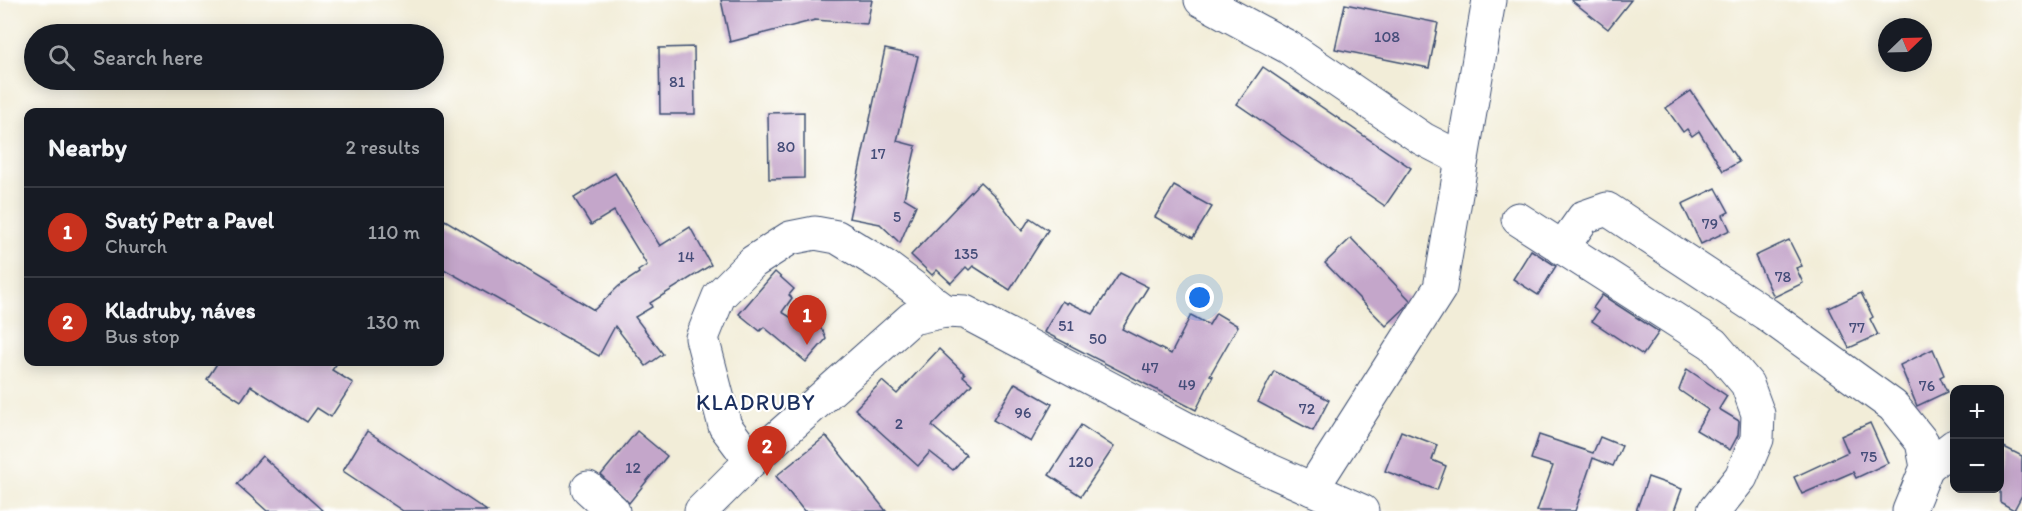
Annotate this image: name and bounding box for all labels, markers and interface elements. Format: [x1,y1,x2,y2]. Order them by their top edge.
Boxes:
north arrow [1878,18,1932,72]
search box [24,24,444,90]
house number: 108 [1374,27,1400,46]
icon: search [45,41,78,74]
text: Search here [93,44,203,71]
house number: 81 [669,72,686,91]
text: Nearby [48,131,127,163]
text: 2 results [346,135,420,159]
house number: 80 [777,137,795,156]
house number: 17 [870,144,886,163]
text: Svatý Petr a Pavel [105,207,274,234]
house number: 5 [893,207,901,226]
house number: 79 [1702,214,1718,233]
text: 1 [63,220,72,244]
text: 110 m [368,220,420,244]
text: Church [105,234,167,258]
house number: 135 [954,244,978,263]
house number: 14 [677,247,695,266]
house number: 78 [1775,267,1792,286]
your location [1185,283,1214,312]
pin: 1 [788,296,826,345]
text: Kladruby, náves [105,297,255,324]
text: 2 [62,310,73,334]
text: 130 m [366,310,420,334]
house number: 51 [1058,316,1074,335]
house number: 77 [1849,318,1865,337]
text: Bus stop [105,324,180,348]
house number: 50 [1089,329,1107,348]
house number: 47 [1141,358,1159,377]
house number: 49 [1178,375,1196,394]
house number: 76 [1919,376,1935,395]
map controls [1950,385,2004,493]
button: + [1950,385,2004,439]
district label: KLADRUBY [696,389,816,416]
house number: 72 [1299,399,1316,418]
house number: 96 [1015,403,1031,422]
house number: 2 [895,414,904,433]
pin: 2 [748,426,786,476]
button: − [1950,439,2004,493]
house number: 75 [1861,447,1877,466]
house number: 120 [1068,452,1094,471]
house number: 12 [625,458,642,477]

